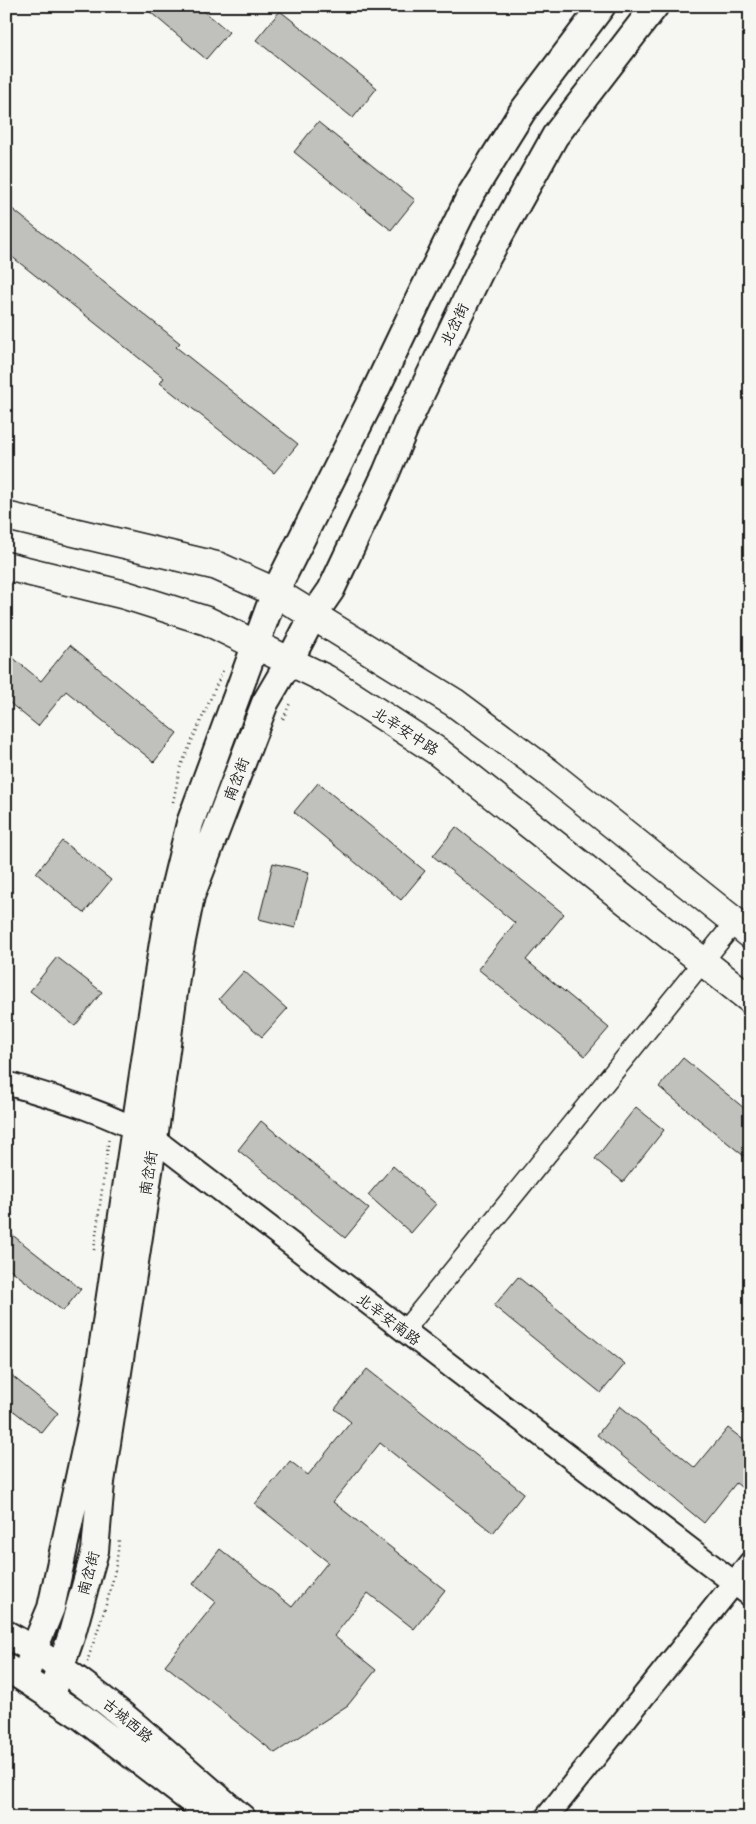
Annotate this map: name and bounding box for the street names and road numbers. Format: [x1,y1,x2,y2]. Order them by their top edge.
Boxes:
street label: 北岔街 [436,300,472,348]
street label: 北辛安中路 [369,703,443,759]
street label: 南岔街 [219,755,253,803]
street label: 南岔街 [135,1149,161,1197]
street label: 北辛安南路 [353,1289,425,1349]
street label: 南岔街 [73,1549,103,1597]
street label: 古城西路 [99,1693,157,1747]

